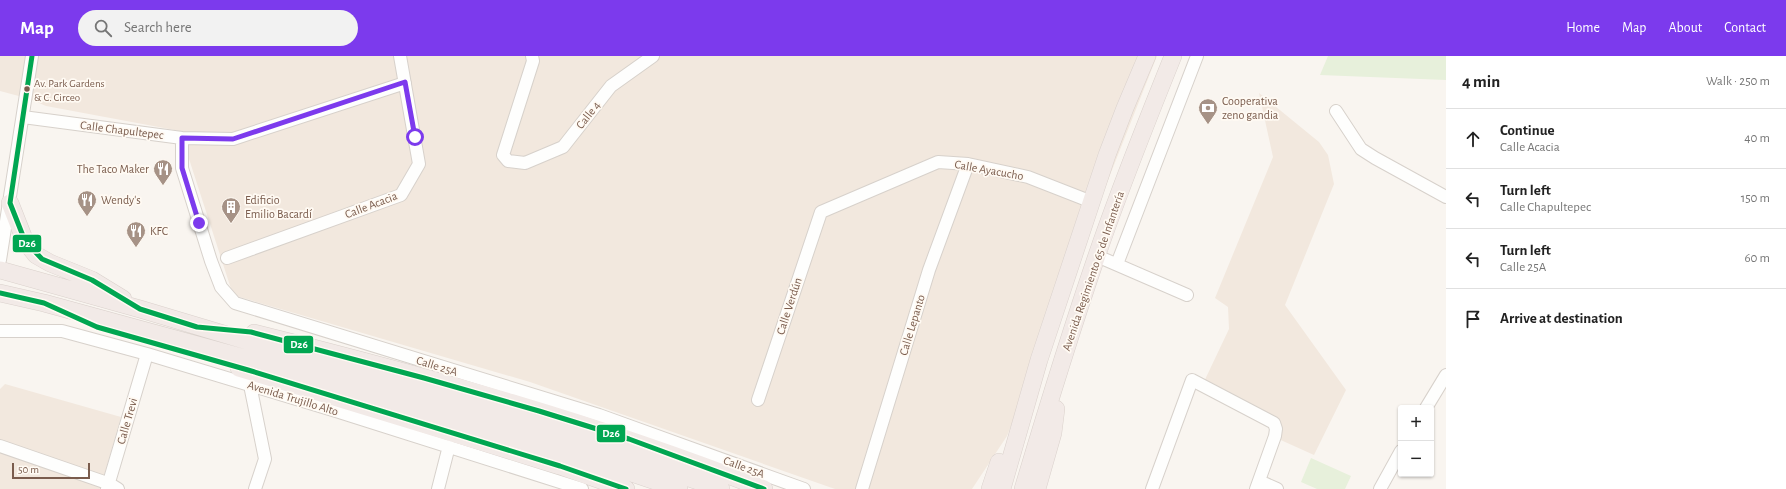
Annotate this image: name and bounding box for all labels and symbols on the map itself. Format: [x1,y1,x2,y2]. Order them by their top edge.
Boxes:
place label: Av. Park Gardens & C. Circeo [34,78,105,103]
marker: Av. Park Gardens & C. Circeo [22,84,32,94]
place label: Cooperativa zeno gandia [1222,95,1279,121]
bank icon: Cooperativa zeno gandia [1197,97,1219,125]
street label: Calle 4 [574,99,602,131]
street label: Calle Chapultepec [80,119,165,141]
route start [406,128,424,146]
restaurant icon: The Taco Maker [152,158,174,186]
street label: Calle Ayacucho [953,158,1025,183]
place label: The Taco Maker [77,163,149,175]
restaurant icon: Wendy's [76,189,98,217]
street label: Calle Acacia [343,189,399,220]
street label: Avenida Regimiento 65 de Infantería [1060,189,1126,353]
place label: Wendy's [101,194,141,207]
place label: Edificio Emilio Bacardí [245,194,312,220]
building icon: Edificio Emilio Bacardí [220,196,242,224]
route end [190,214,208,232]
restaurant icon: KFC [125,220,147,248]
place label: KFC [150,225,168,237]
line badge: D26 [12,234,42,253]
text: D26 [18,238,36,249]
street label: Calle Verdún [774,276,804,336]
street label: Calle Lepanto [897,293,927,357]
line badge: D26 [283,335,314,354]
text: D26 [290,339,308,350]
street label: Calle 25A [415,354,459,378]
street label: Avenida Trujillo Alto [246,378,340,419]
street label: Calle Trevi [115,396,139,446]
line badge: D26 [596,424,626,443]
text: D26 [602,428,620,439]
street label: Calle 25A [722,454,766,480]
scale bar [12,461,90,480]

